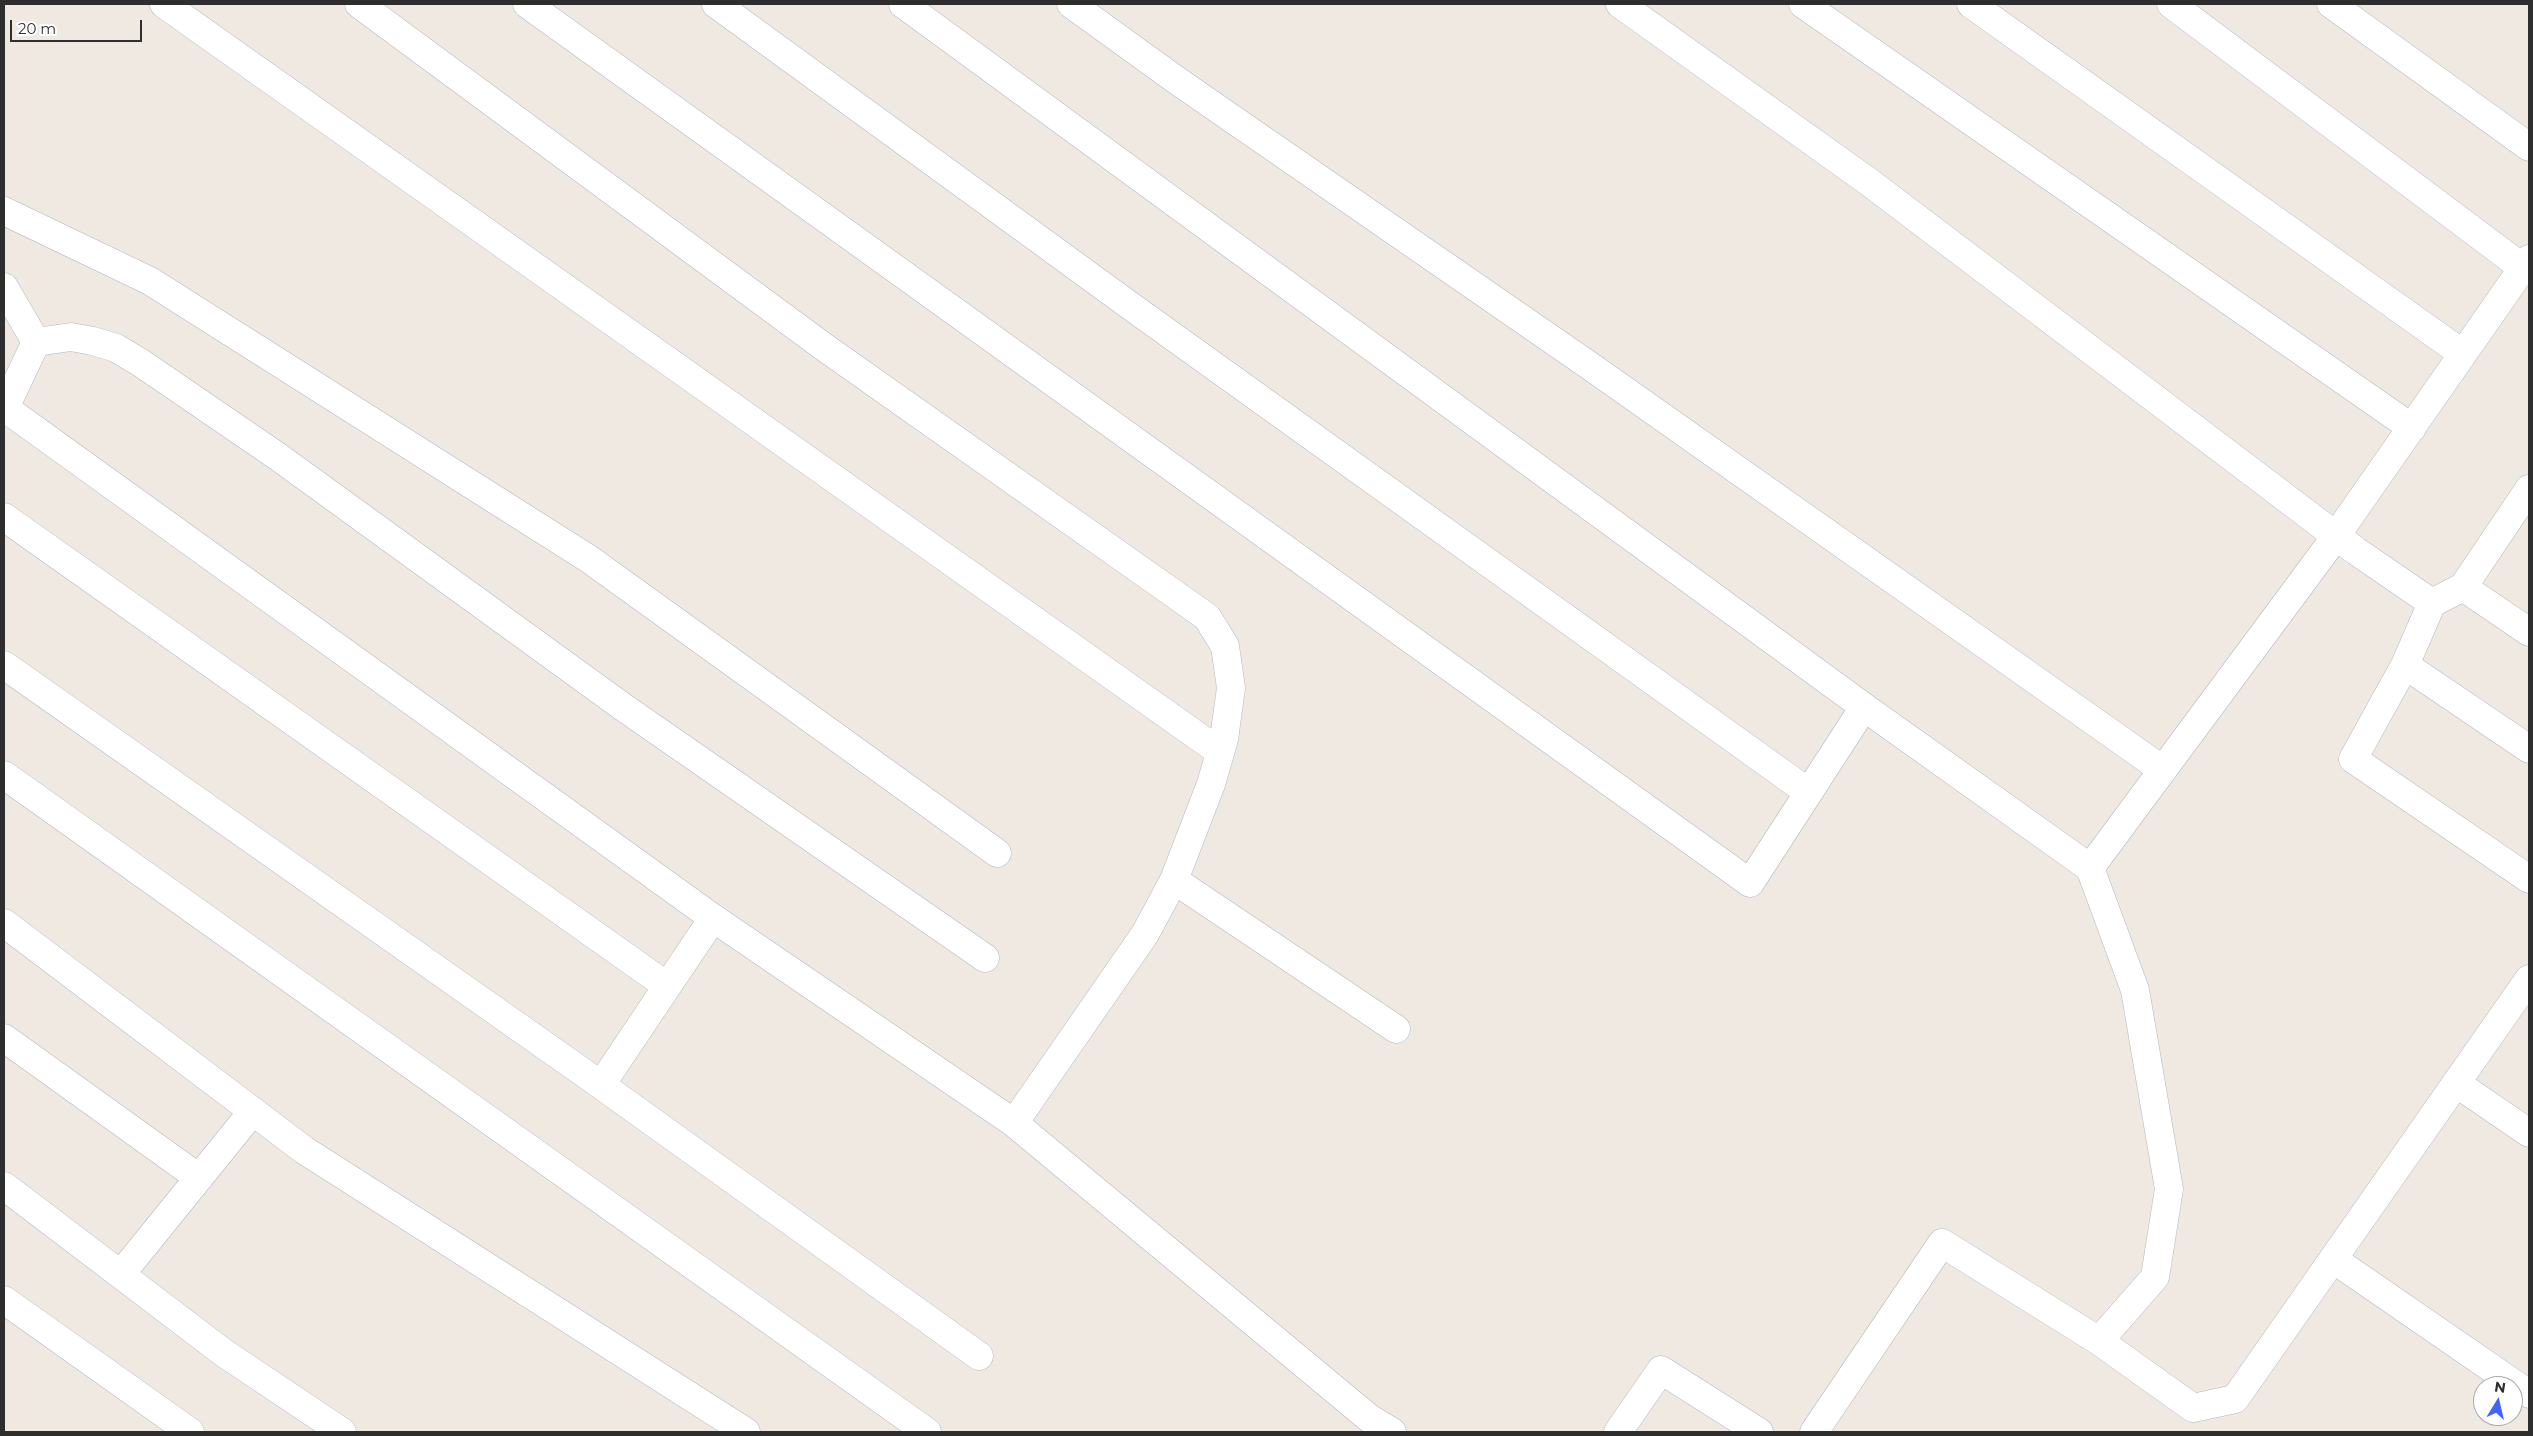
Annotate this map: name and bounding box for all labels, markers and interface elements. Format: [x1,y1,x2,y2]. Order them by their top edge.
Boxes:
scale bar [12,10,145,42]
text: 20 m [18,19,56,38]
north arrow [2473,1376,2523,1426]
text: N [2493,1377,2507,1397]

